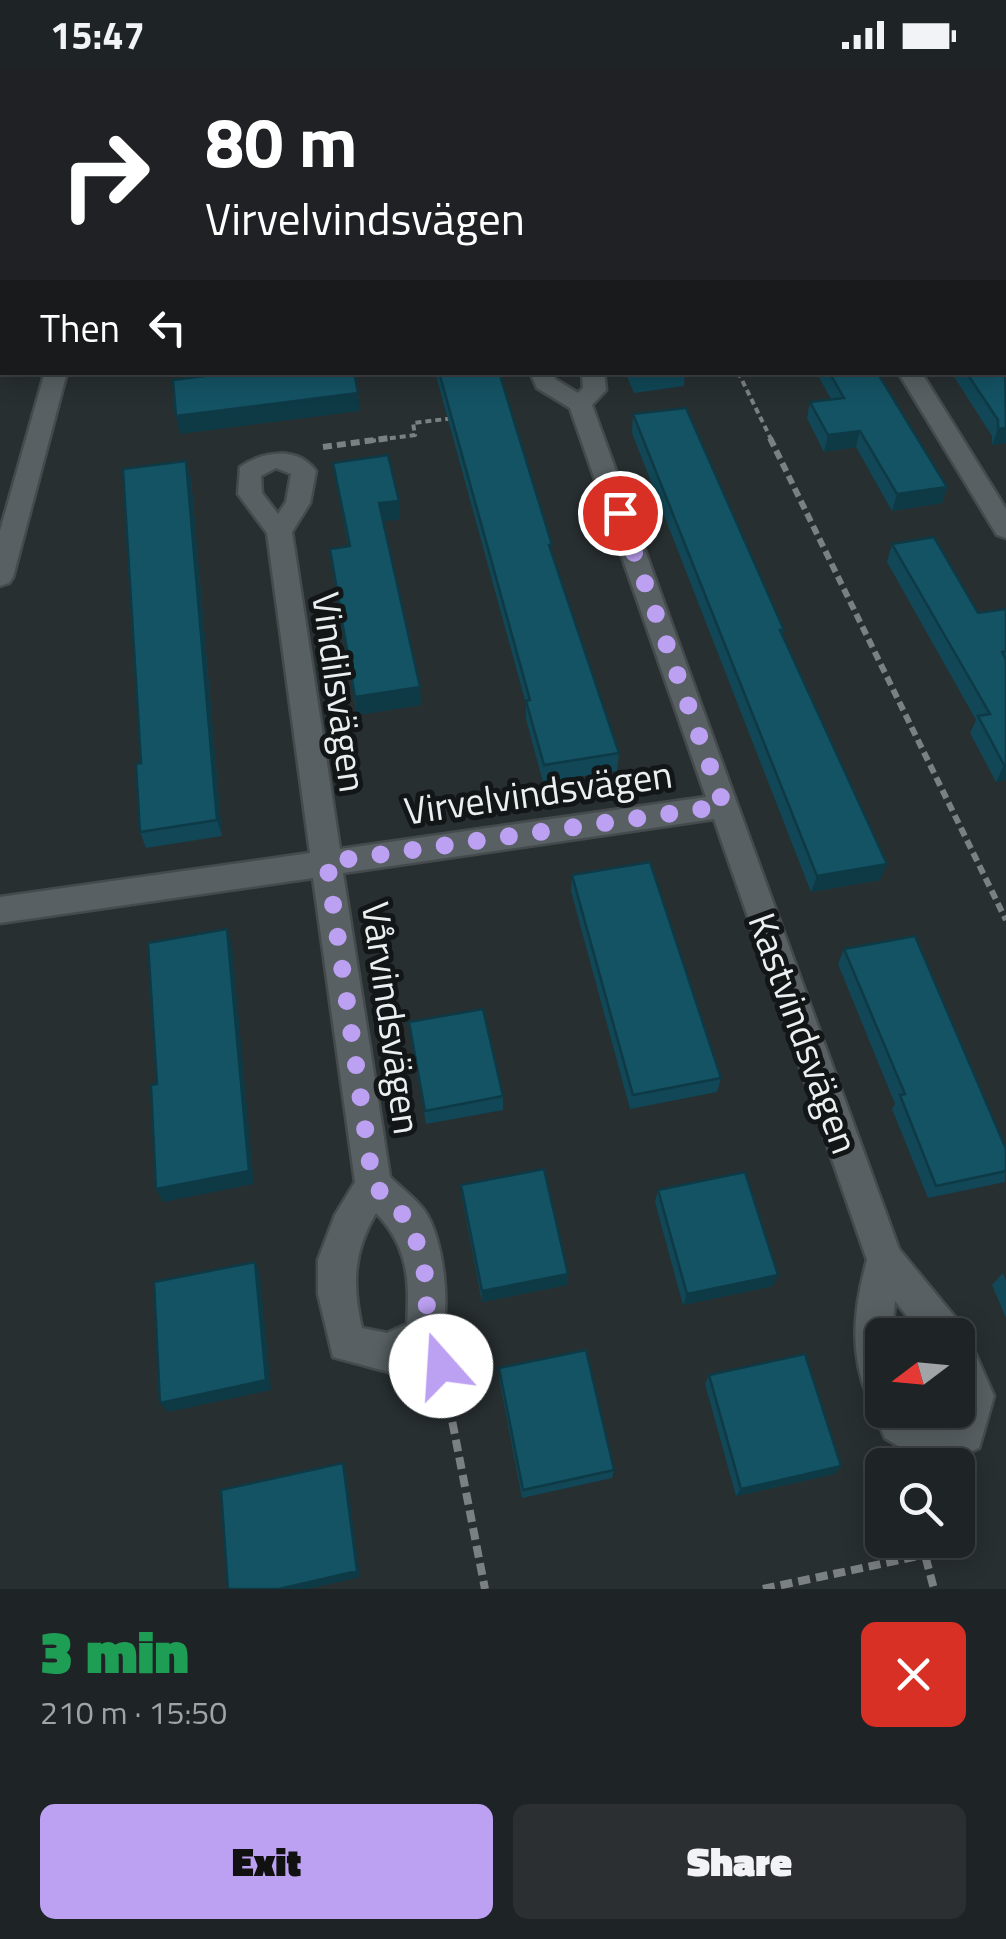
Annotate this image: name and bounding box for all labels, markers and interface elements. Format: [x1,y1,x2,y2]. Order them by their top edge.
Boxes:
text: 15:47 [50,6,145,64]
text: 80 m [205,88,358,194]
icon: right [40,110,170,240]
text: Virvelvindsvägen [205,184,525,252]
text: Then [40,299,120,357]
icon: left [140,300,195,355]
pin [578,471,663,556]
icon: arrive [593,486,648,541]
street label: Vindilsvägen [297,588,383,796]
street label: Virvelvindsvägen [400,744,676,840]
street label: Vårvindsvägen [347,898,437,1138]
street label: Kastvindsvägen [734,905,874,1161]
position arrow [389,1314,493,1418]
north arrow [865,1318,975,1428]
map controls [865,1318,975,1558]
button: search [865,1448,975,1558]
text: 3 min [40,1605,189,1696]
button: close [861,1622,966,1727]
text: 210 m · 15:50 [40,1688,227,1736]
button: Exit [40,1804,493,1919]
button: Share [513,1804,966,1919]

